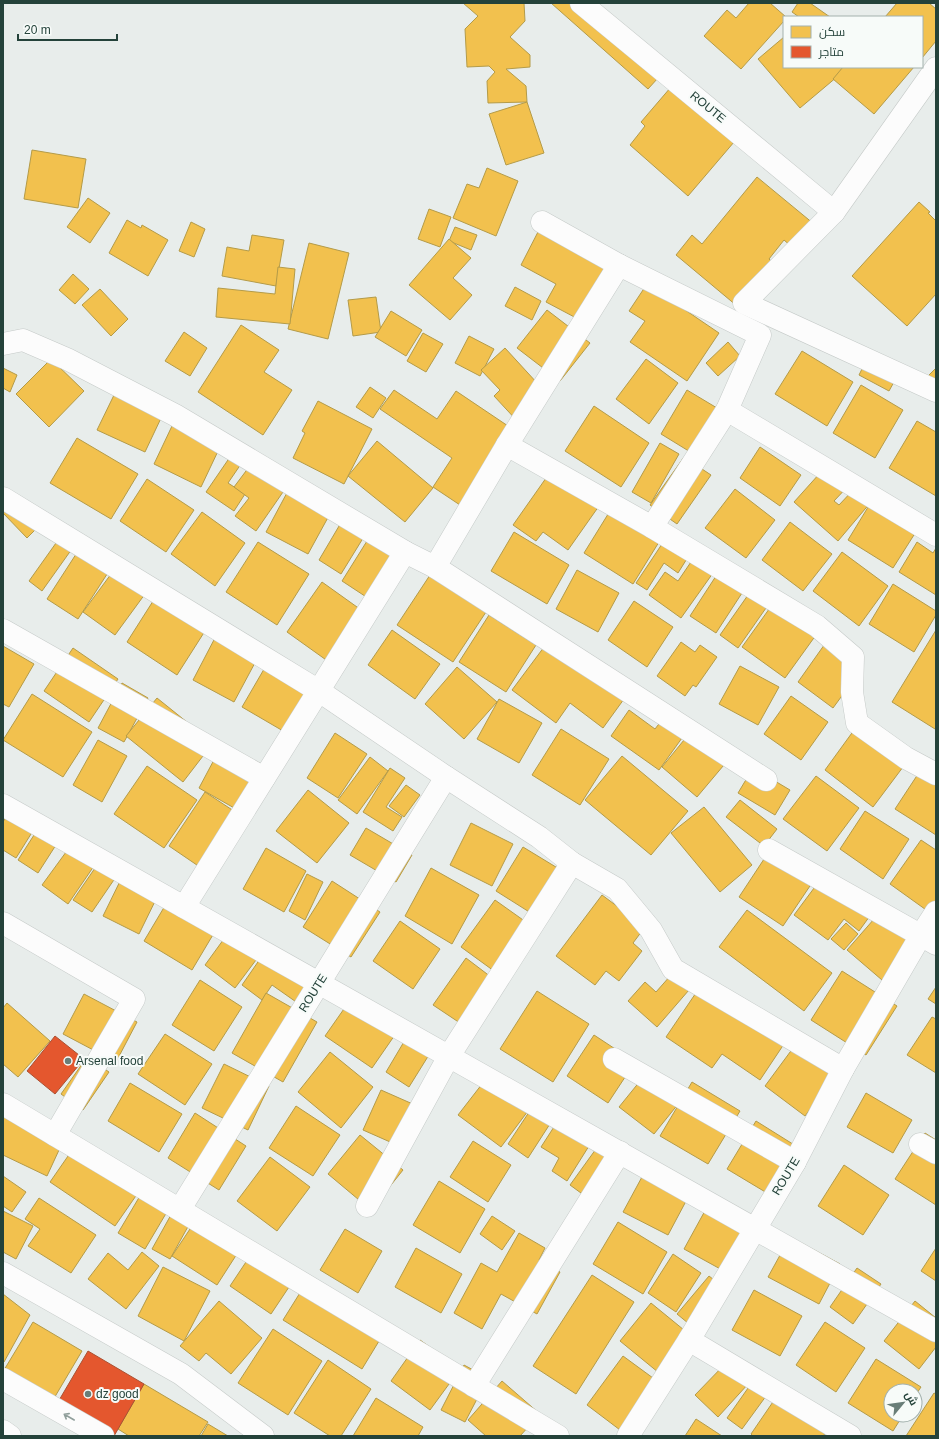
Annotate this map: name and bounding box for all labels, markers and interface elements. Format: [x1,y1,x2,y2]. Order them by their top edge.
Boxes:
scale bar [18,16,117,42]
legend [783,16,923,68]
text: 20 m [24,23,51,37]
text: سكن [819,25,845,39]
text: متاجر [818,45,844,59]
street label: ROUTE [687,88,729,126]
street label: ROUTE [296,971,330,1015]
place label: Arsenal food [76,1054,143,1068]
marker: Arsenal food [63,1056,73,1066]
street label: ROUTE [769,1154,803,1198]
north arrow [883,1383,923,1423]
place label: dz good [96,1387,139,1401]
marker: dz good [83,1389,93,1399]
text: ش [902,1389,920,1408]
one-way arrow [63,1412,75,1420]

